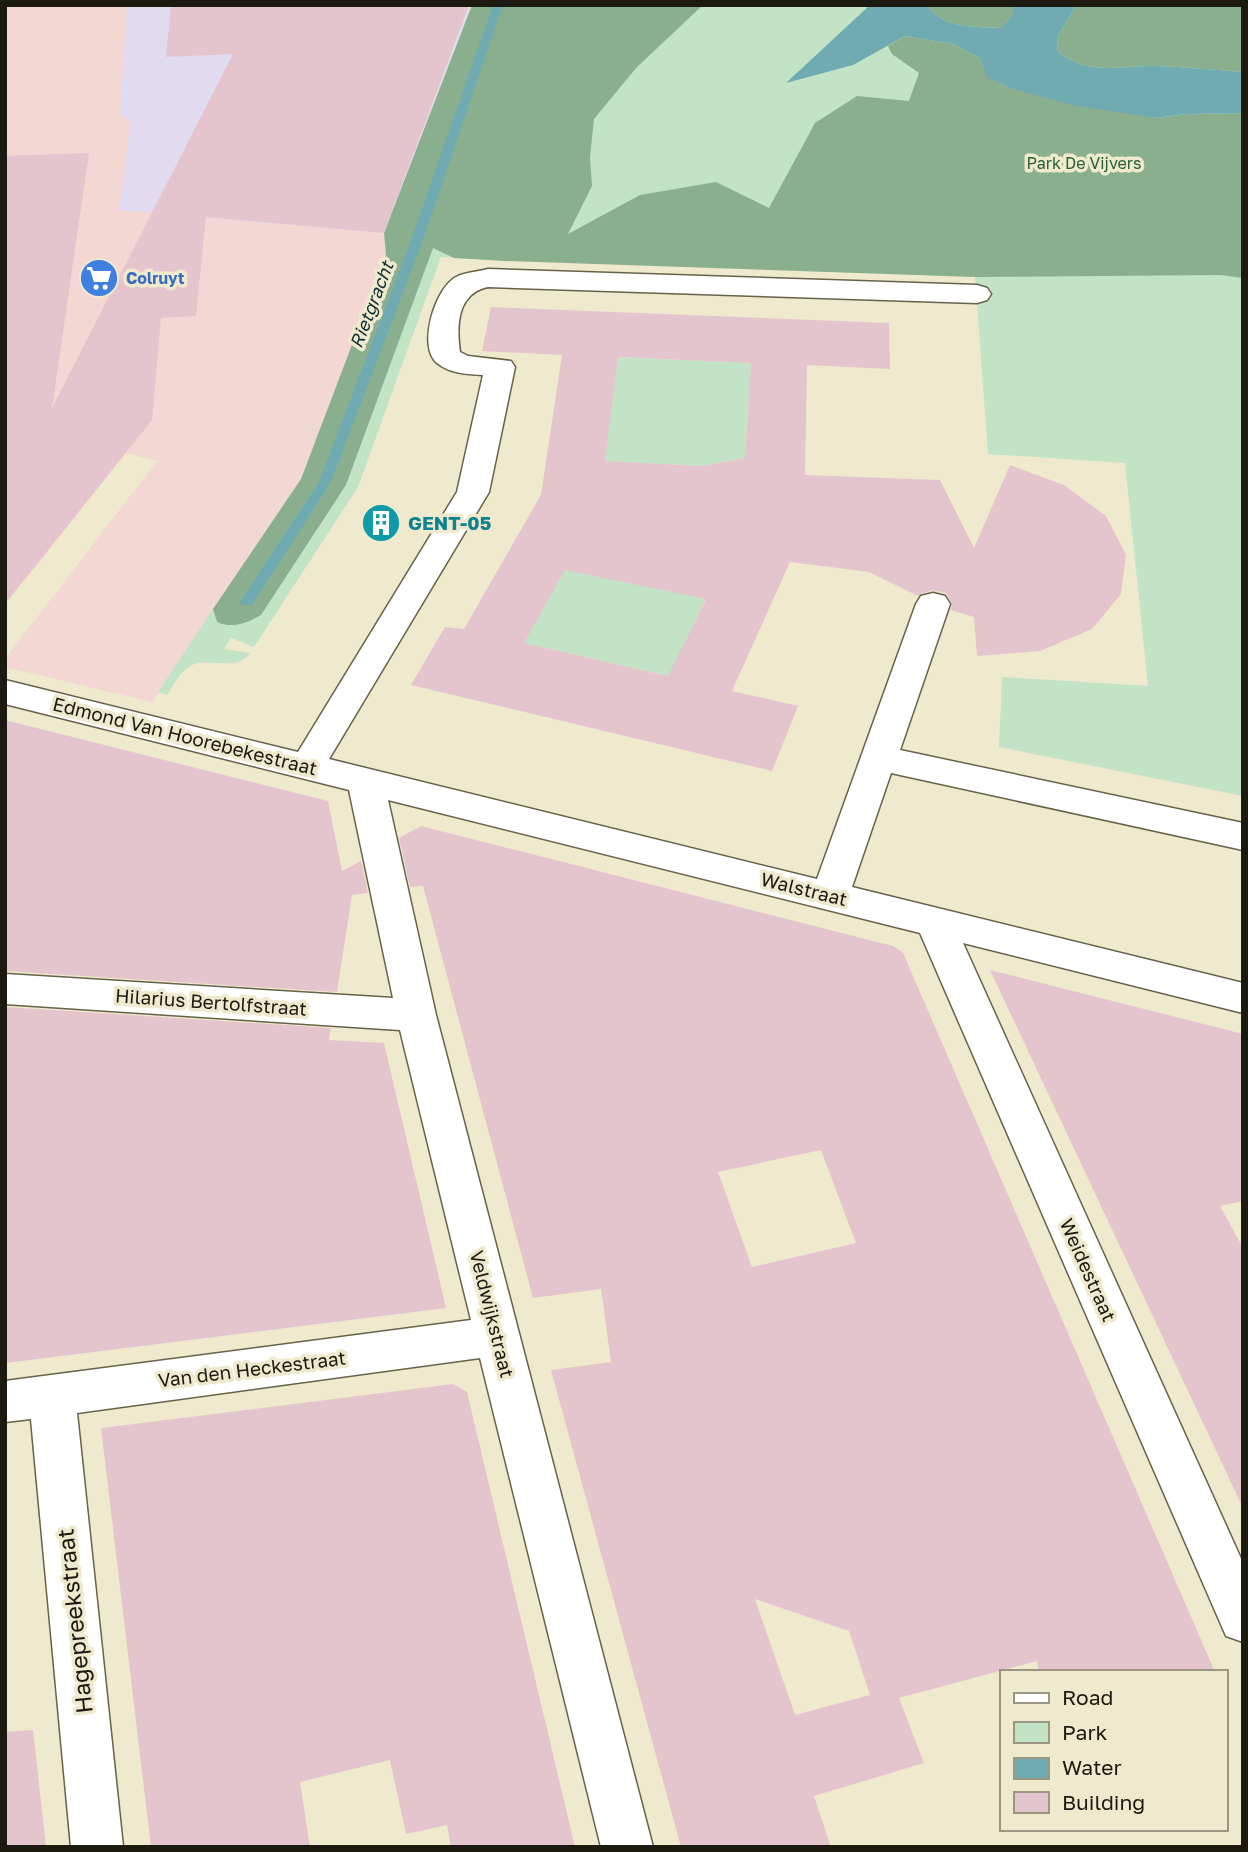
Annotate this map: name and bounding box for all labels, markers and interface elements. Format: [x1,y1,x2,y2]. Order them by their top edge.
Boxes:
park label: Park De Vijvers [1026,153,1142,173]
supermarket icon: Colruyt [78,257,120,299]
water label: Rietgracht [345,257,398,351]
place label: Colruyt [126,268,184,288]
building icon: GENT-05 [360,502,402,544]
place label: GENT-05 [408,511,491,534]
street label: Edmond Van Hoorebekestraat [51,692,320,780]
street label: Walstraat [759,867,850,910]
street label: Hilarius Bertolfstraat [114,983,308,1020]
street label: Weidestraat [1056,1215,1121,1325]
street label: Veldwijkstraat [466,1248,519,1380]
street label: Van den Heckestraat [157,1346,347,1391]
street label: Hagepreekstraat [50,1527,98,1715]
legend [1000,1670,1227,1831]
text: Road [1062,1684,1113,1710]
text: Park [1062,1719,1108,1745]
text: Water [1062,1754,1122,1780]
text: Building [1062,1789,1145,1815]

